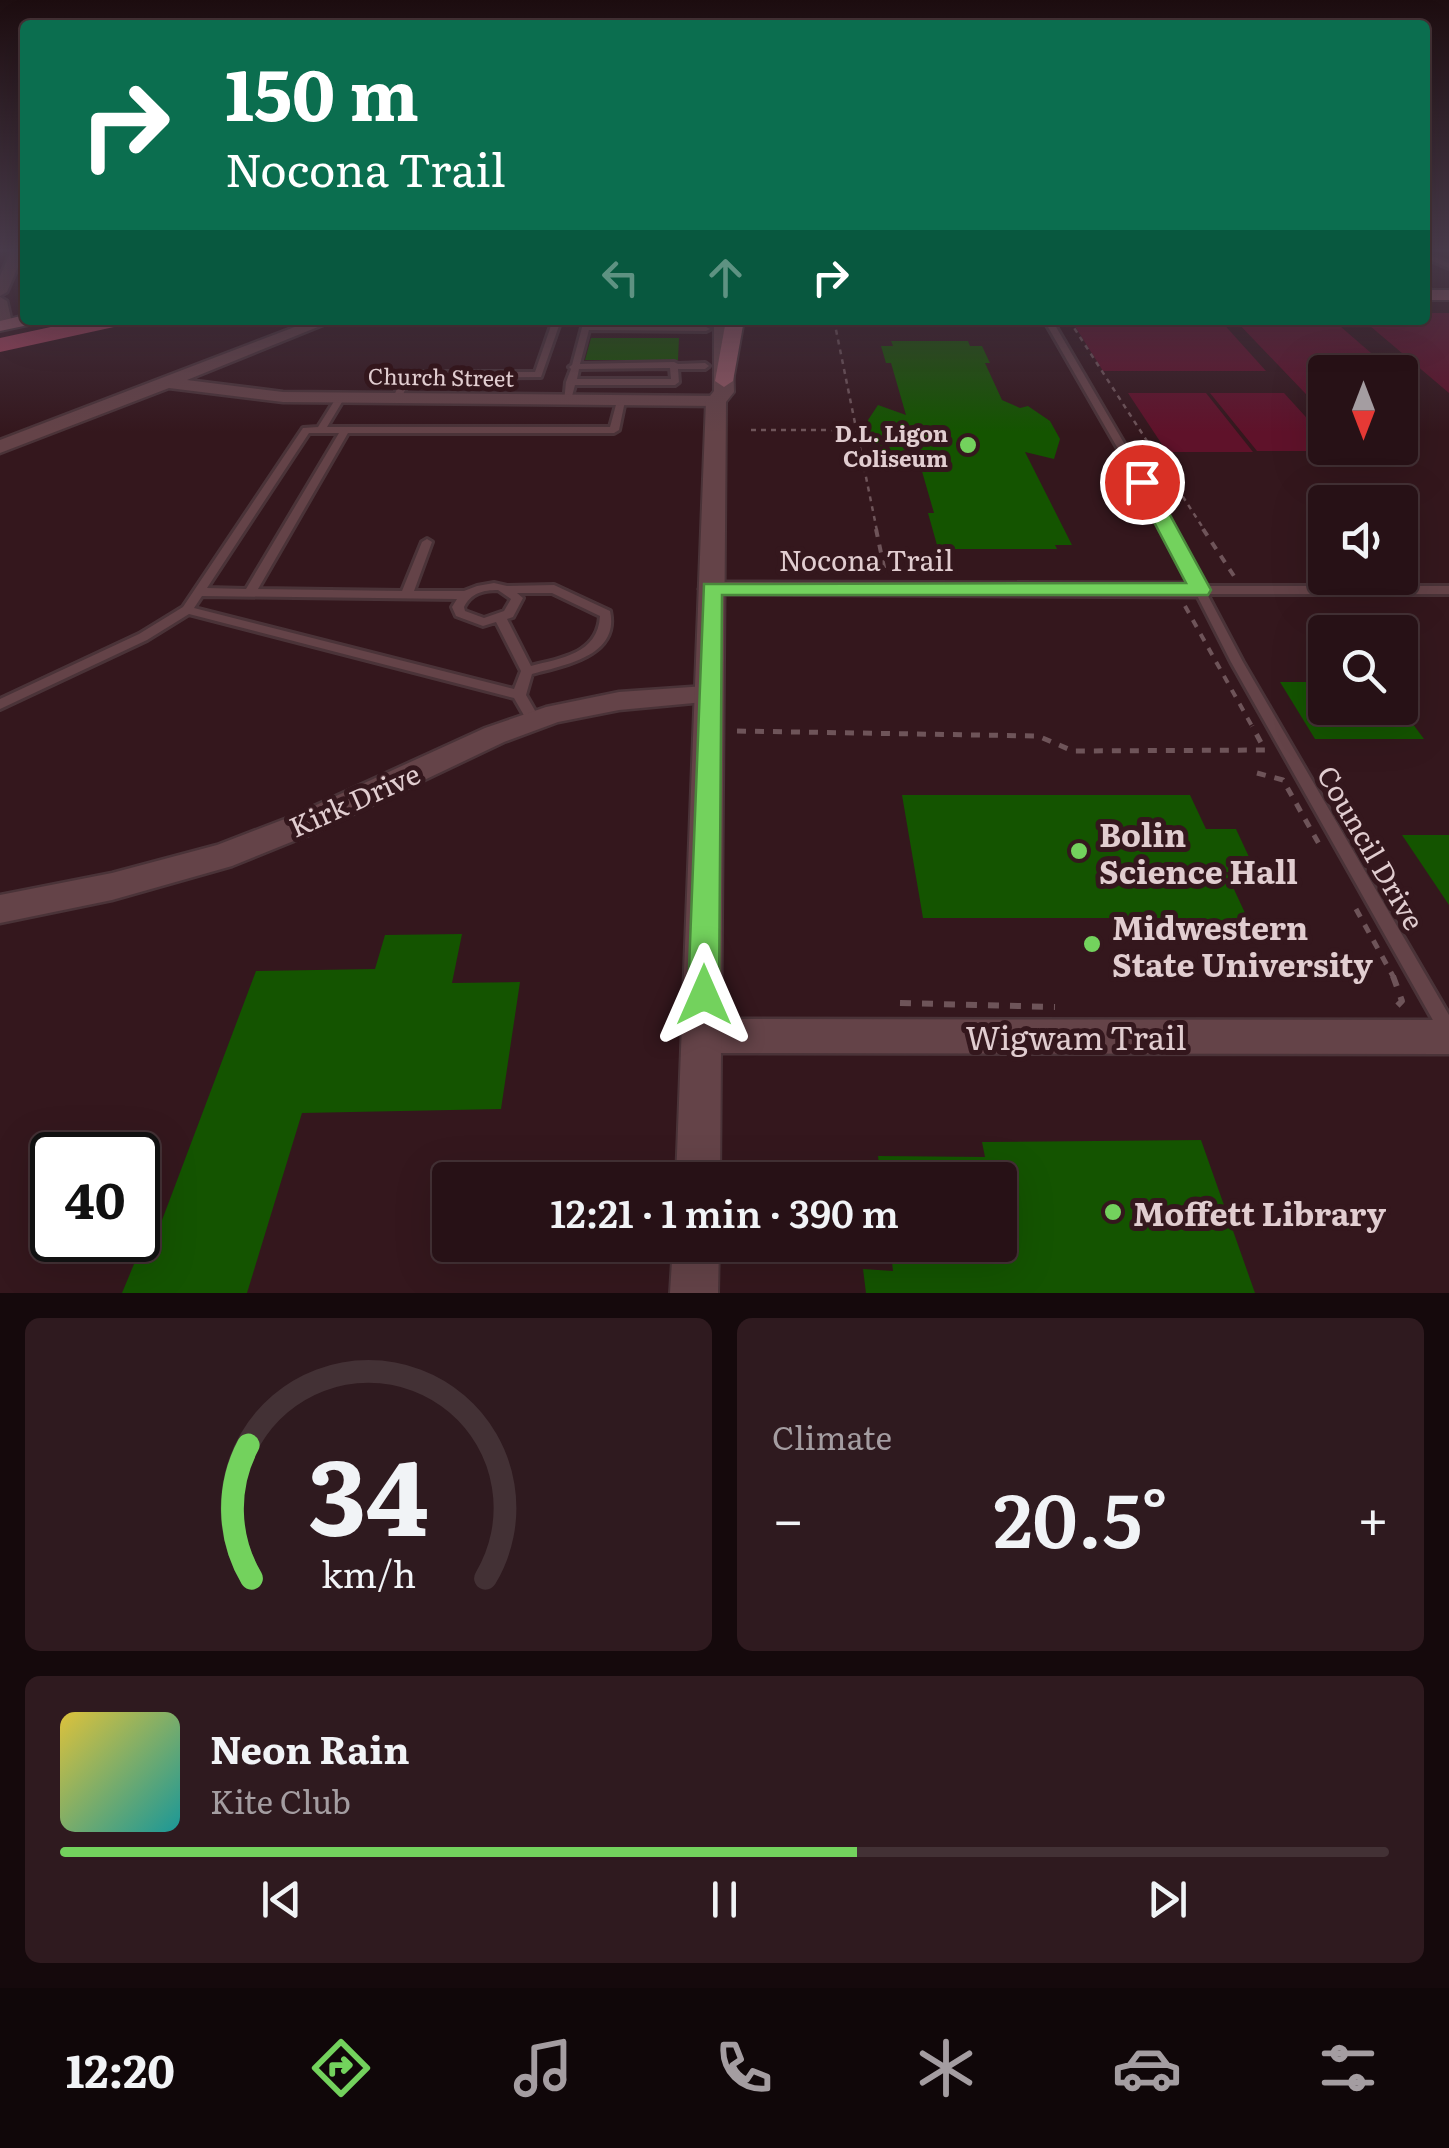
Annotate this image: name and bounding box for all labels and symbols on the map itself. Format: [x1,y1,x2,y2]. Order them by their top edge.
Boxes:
north arrow [1308,355,1418,465]
street label: Church Street [368,358,514,394]
place label: D.L. Ligon Coliseum [835,416,948,474]
marker: D.L. Ligon Coliseum [957,434,979,456]
pin [1100,440,1185,525]
street label: Nocona Trail [779,538,953,580]
street label: Kirk Drive [282,751,426,847]
street label: Council Drive [1308,757,1436,937]
place label: Bolin Science Hall [1099,809,1298,894]
marker: Bolin Science Hall [1068,840,1090,862]
place label: Midwestern State University [1112,902,1373,987]
marker: Midwestern State University [1081,933,1103,955]
position arrow [652,943,756,1047]
street label: Wigwam Trail [966,1012,1186,1060]
speed limit sign: 40 [30,1132,160,1262]
place label: Moffett Library [1133,1188,1386,1236]
marker: Moffett Library [1102,1201,1124,1223]

